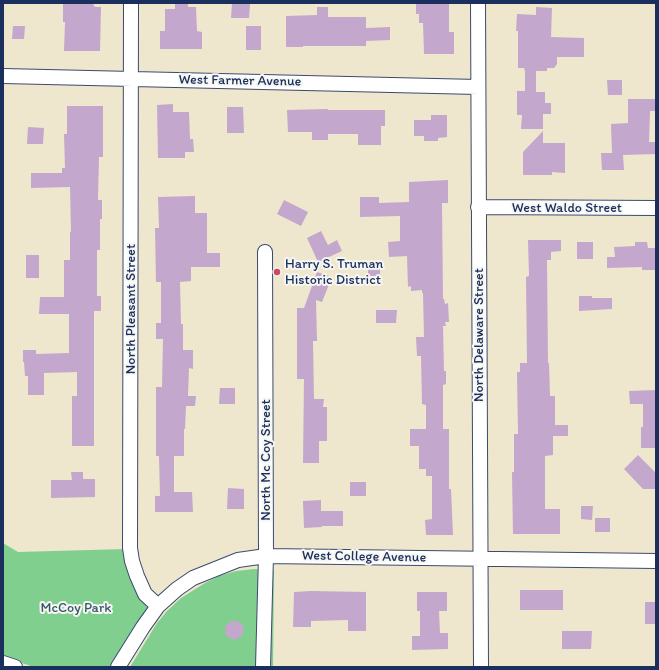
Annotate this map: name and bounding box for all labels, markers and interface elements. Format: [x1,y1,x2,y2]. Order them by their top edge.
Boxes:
street label: West Farmer Avenue [178,72,302,90]
street label: West Waldo Street [512,200,622,216]
street label: North Pleasant Street [123,244,139,374]
place label: Harry S. Truman Historic District [285,256,383,288]
marker: Harry S. Truman Historic District [272,267,282,277]
street label: North Delaware Street [471,268,487,402]
street label: North Mc Coy Street [258,399,274,521]
street label: West College Avenue [302,548,426,566]
park label: McCoy Park [41,600,111,616]

